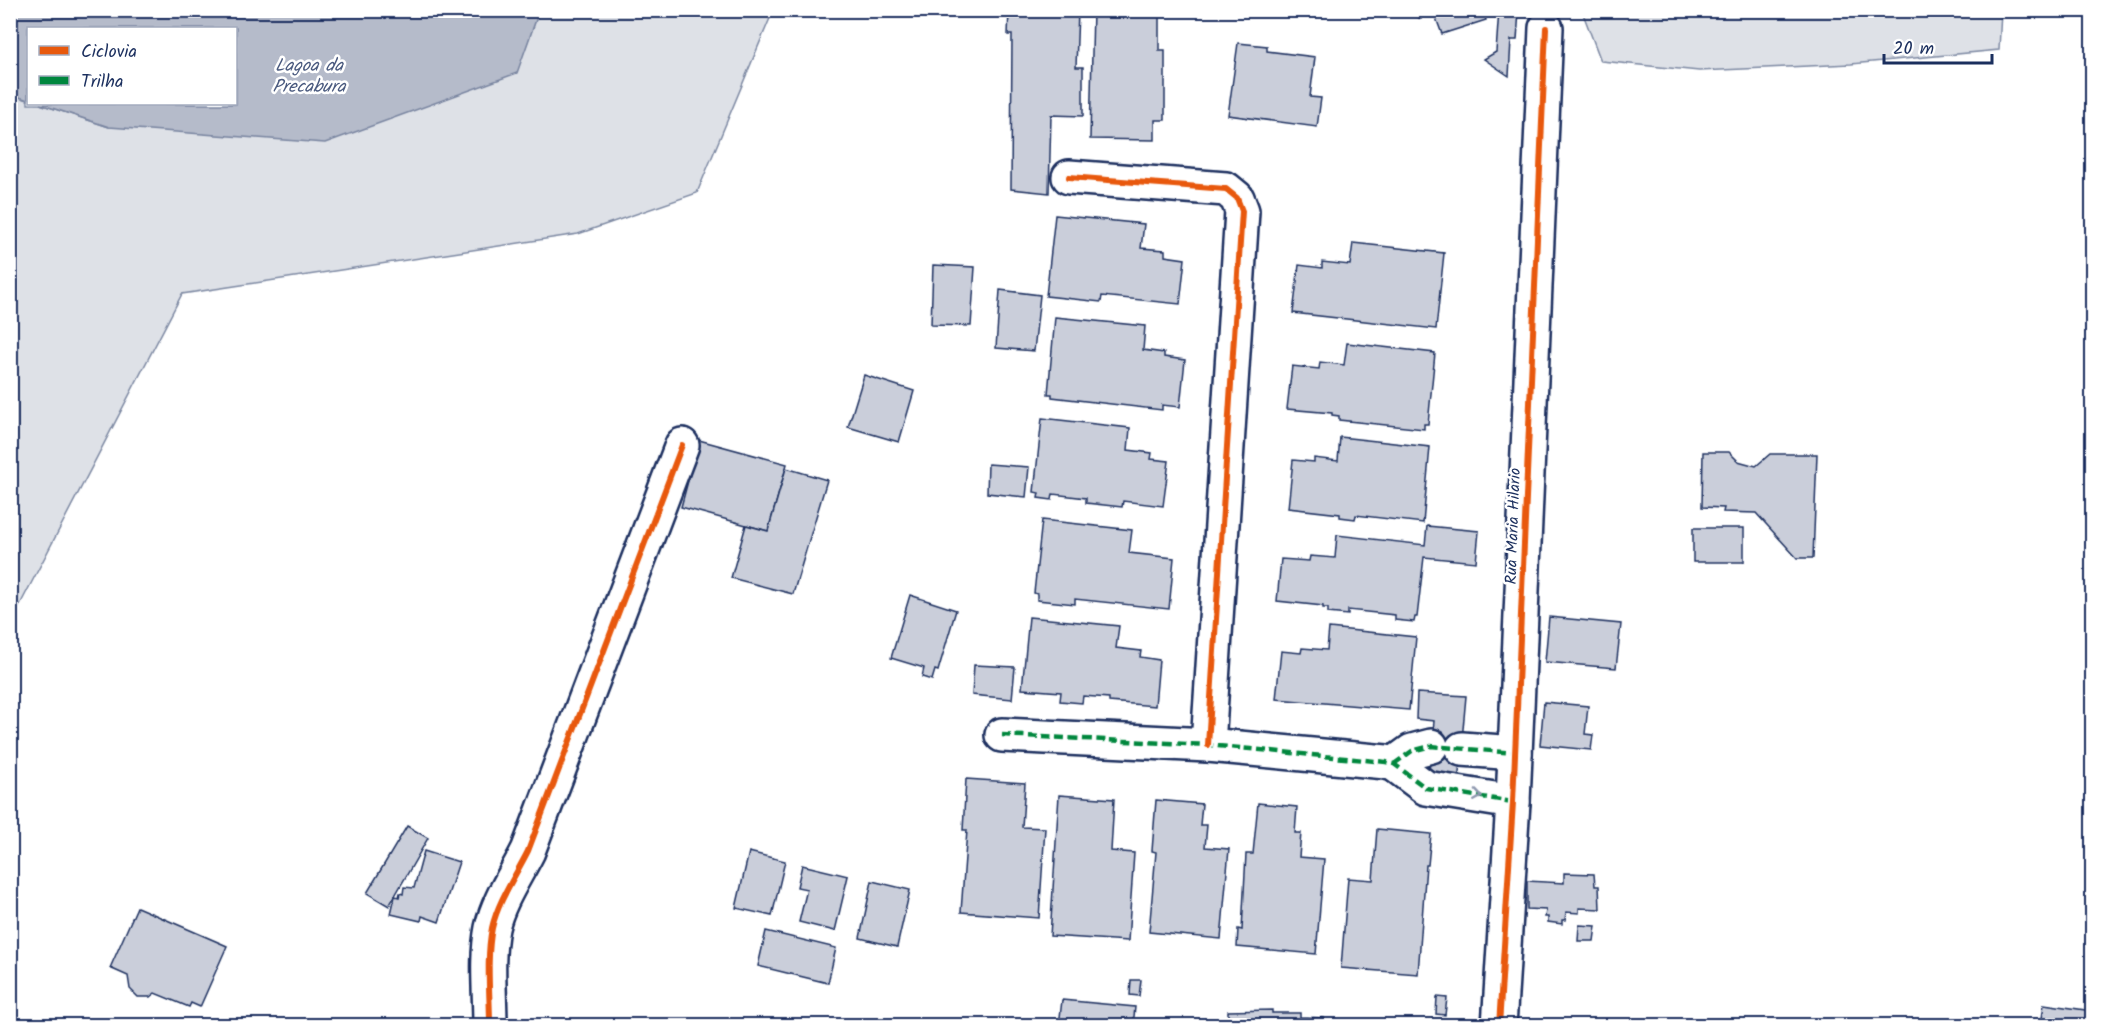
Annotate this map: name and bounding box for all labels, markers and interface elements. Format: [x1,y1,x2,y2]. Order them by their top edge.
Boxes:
legend [27,27,237,105]
scale bar [1884,27,1992,65]
text: 20 m [1893,35,1934,64]
text: Ciclovia [81,38,137,67]
water label: Lagoa da Precabura [273,52,347,102]
text: Trilha [81,68,123,97]
street label: Rua Maria Hilario [1499,467,1528,585]
one-way arrow [1472,789,1482,802]

